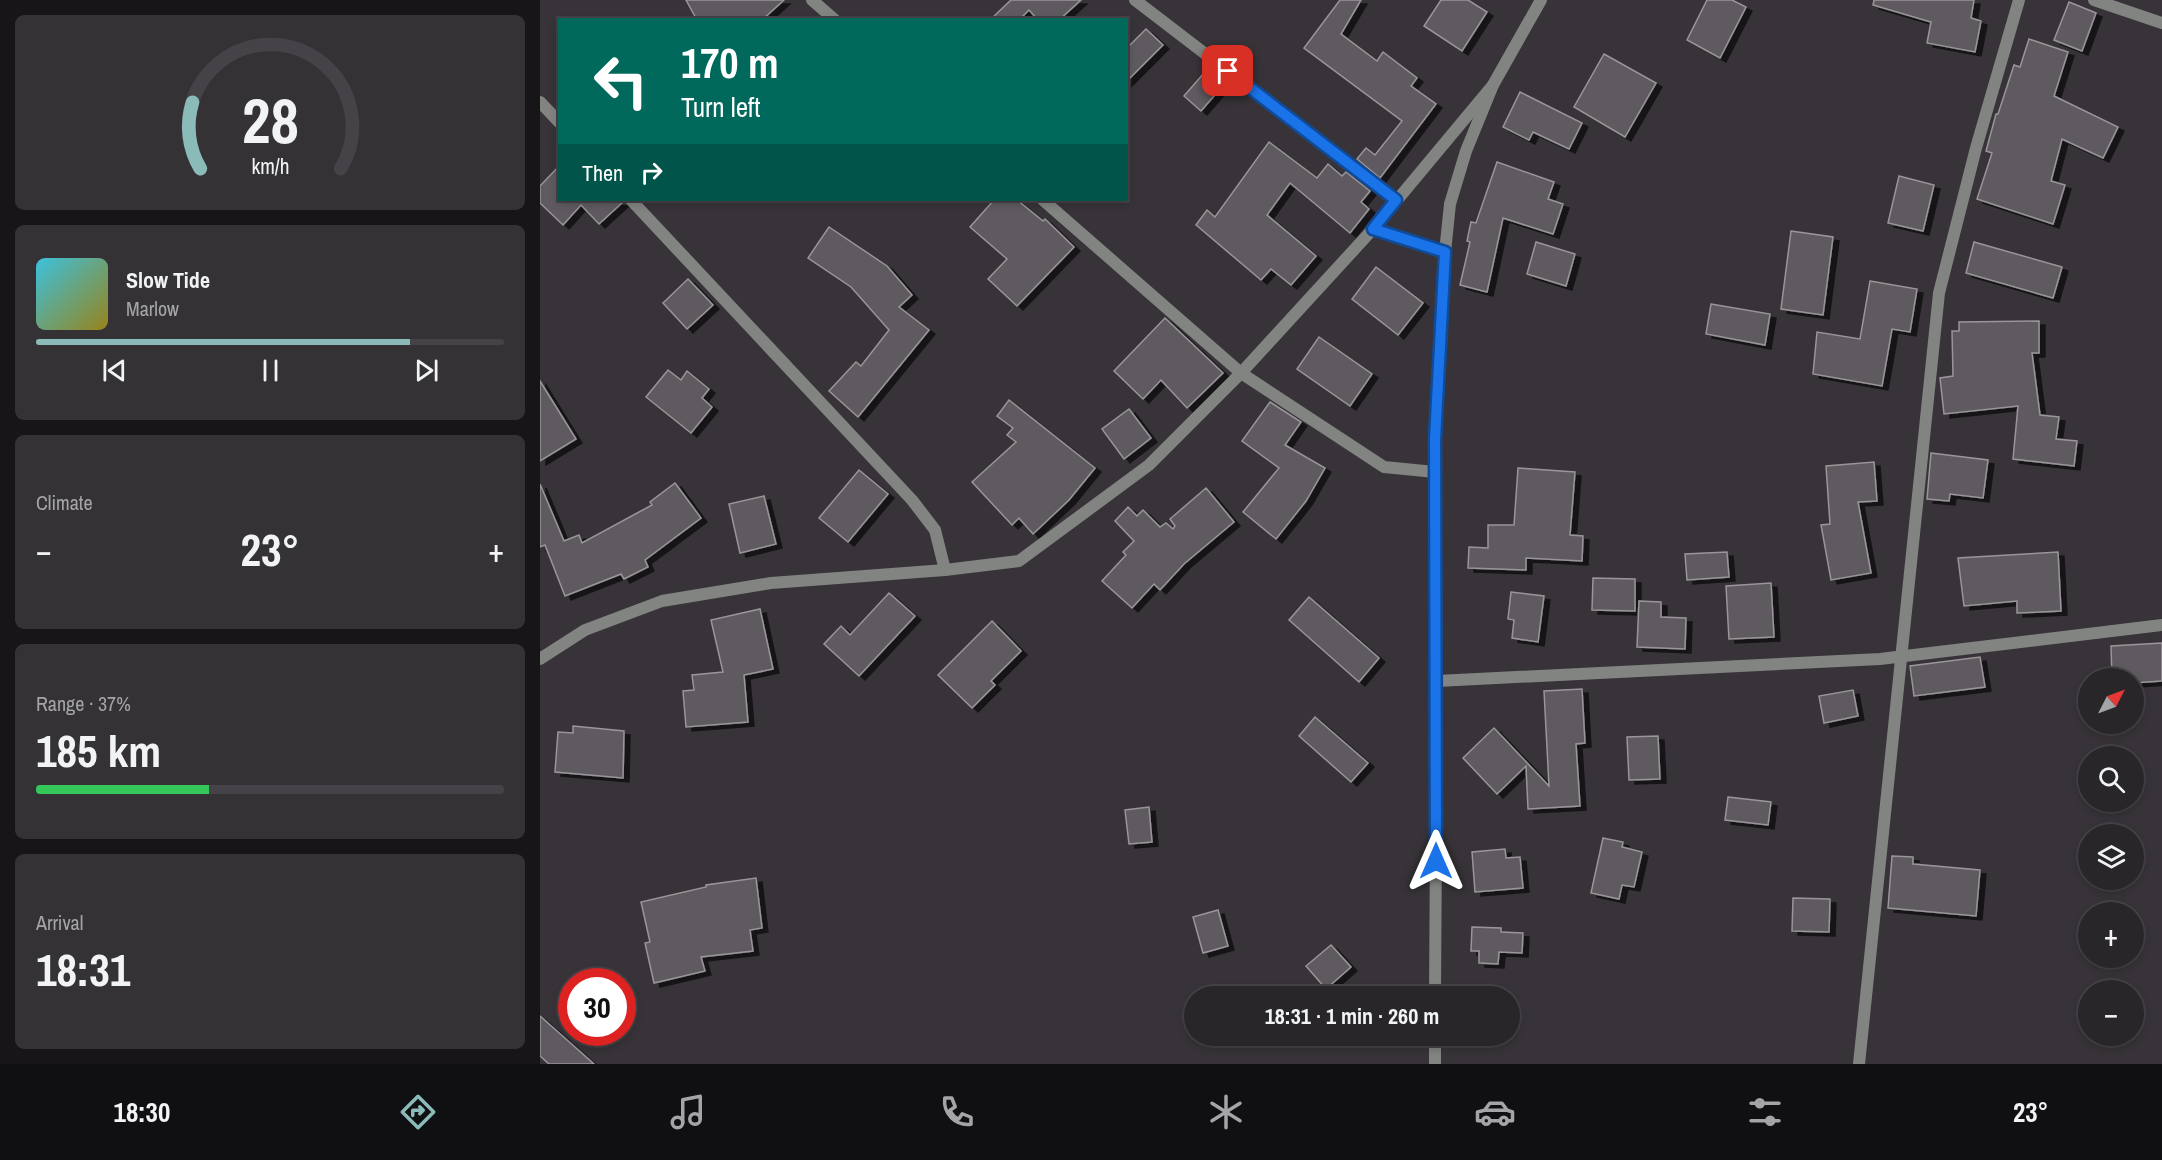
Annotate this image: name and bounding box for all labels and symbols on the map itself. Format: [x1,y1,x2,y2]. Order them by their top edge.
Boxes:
pin [1202,45,1253,96]
north arrow [2078,668,2144,734]
position arrow [1404,829,1468,893]
speed limit sign: 30 [558,968,636,1046]

